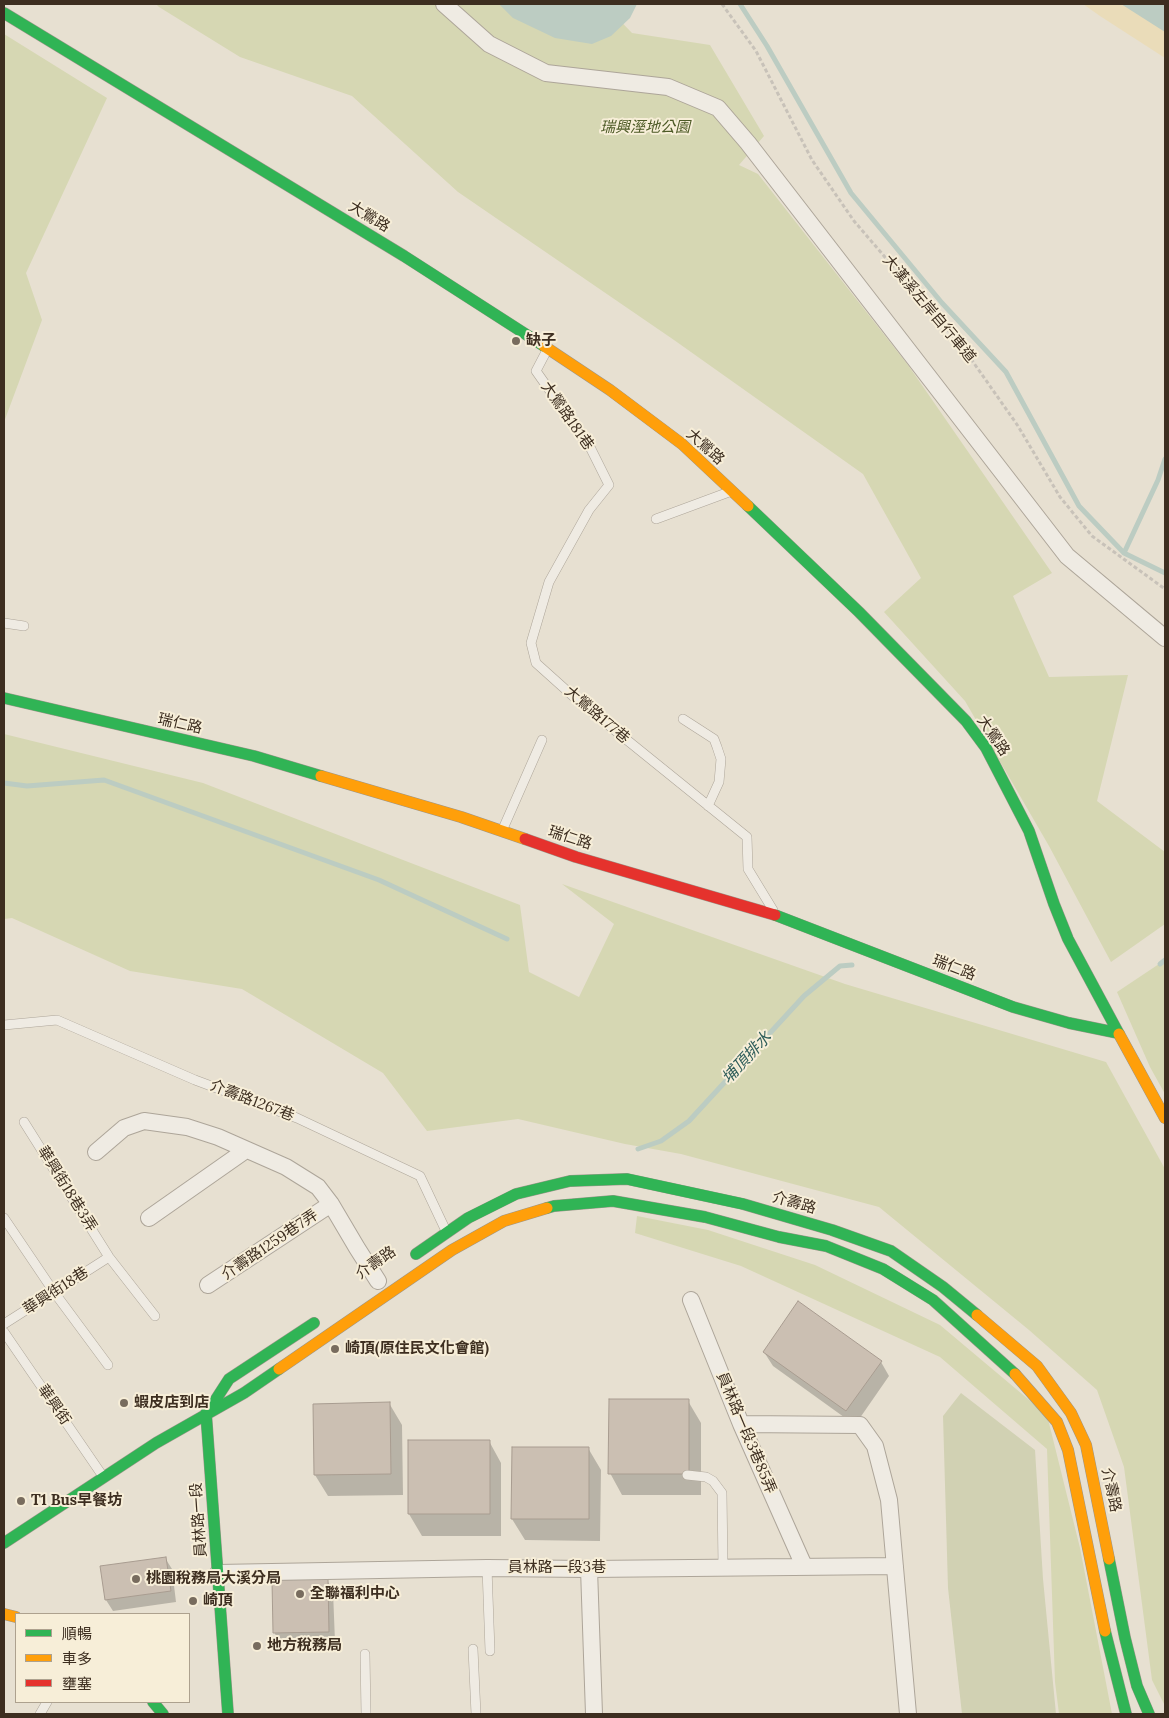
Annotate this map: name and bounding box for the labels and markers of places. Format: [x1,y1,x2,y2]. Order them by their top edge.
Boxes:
place label: 缺子 [526,332,556,350]
marker: 缺子 [510,335,522,347]
place label: 崎頂(原住民文化會館) [345,1340,489,1358]
marker: 崎頂(原住民文化會館) [329,1343,341,1355]
place label: 蝦皮店到店 [134,1394,209,1412]
marker: 蝦皮店到店 [118,1397,130,1409]
place label: T1 Bus早餐坊 [31,1492,122,1510]
marker: T1 Bus早餐坊 [15,1495,27,1507]
place label: 桃園稅務局大溪分局 [146,1570,281,1588]
marker: 桃園稅務局大溪分局 [130,1573,142,1585]
place label: 全聯福利中心 [310,1585,400,1603]
marker: 全聯福利中心 [294,1588,306,1600]
place label: 崎頂 [203,1592,233,1610]
marker: 崎頂 [187,1595,199,1607]
place label: 地方稅務局 [267,1637,342,1655]
marker: 地方稅務局 [251,1640,263,1652]

